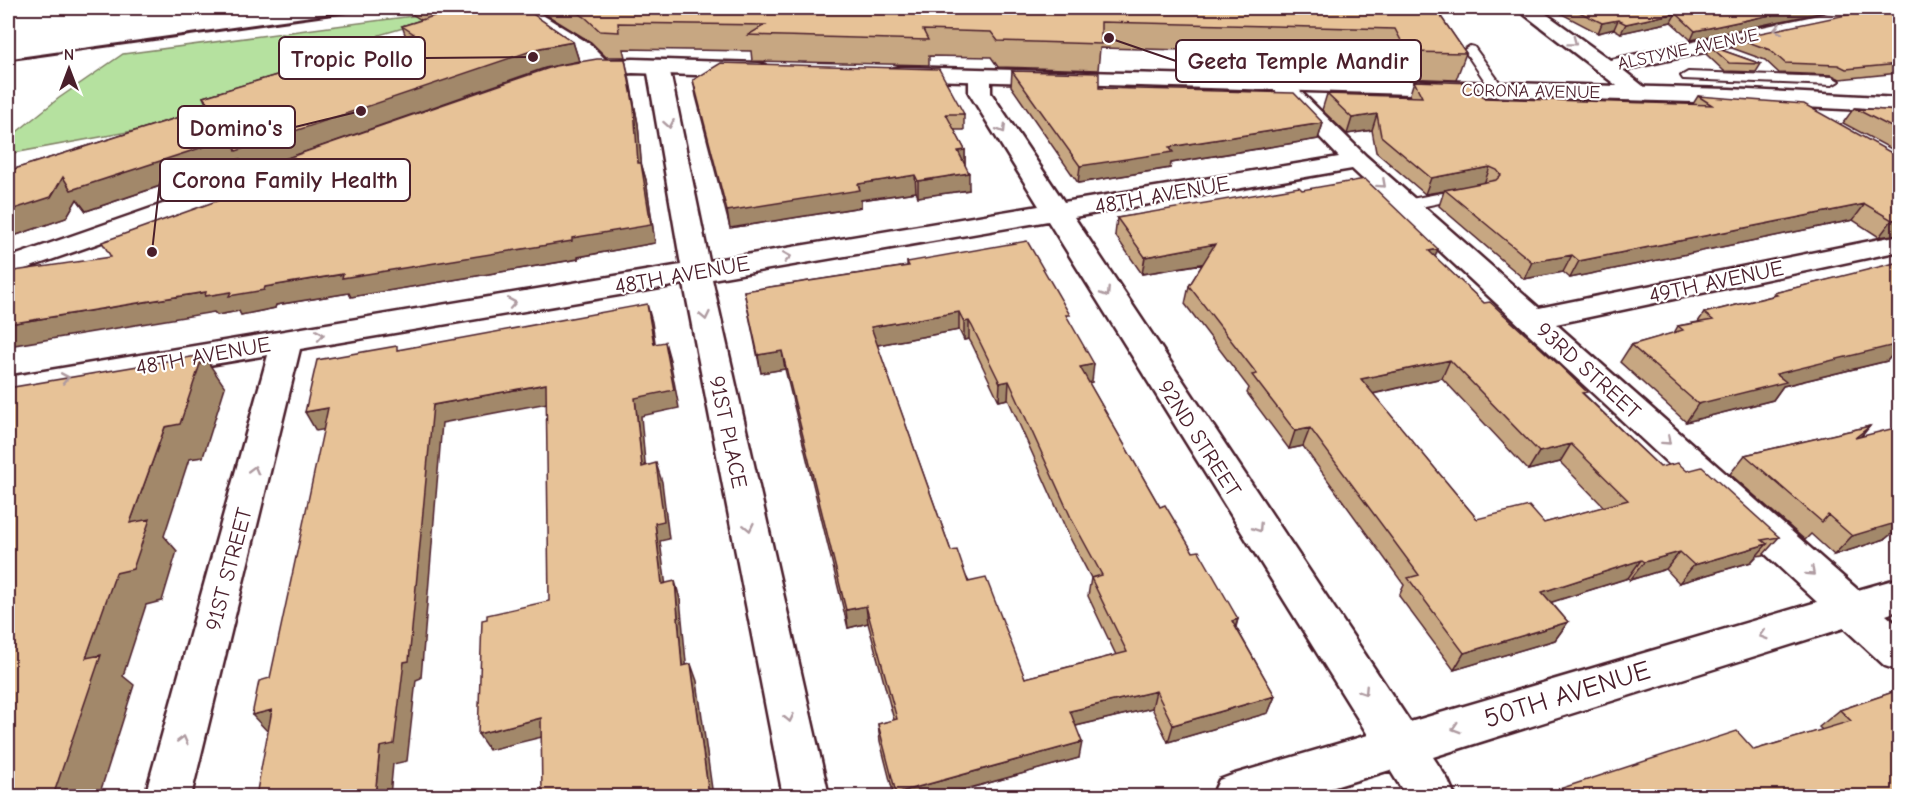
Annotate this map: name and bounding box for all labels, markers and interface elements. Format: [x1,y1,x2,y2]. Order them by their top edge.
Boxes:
one-way arrow [1773,22,1783,35]
street label: ALSTYNE AVENUE [1616,24,1761,75]
one-way arrow [1566,35,1577,46]
callout: Tropic Pollo [279,37,425,79]
north arrow [39,39,99,99]
callout: Geeta Temple Mandir [1176,40,1421,82]
text: Tropic Pollo [291,45,413,73]
text: N [64,46,74,64]
text: Geeta Temple Mandir [1187,47,1409,75]
street label: CORONA AVENUE [1462,80,1601,103]
callout: Domino's [178,106,295,148]
text: Domino's [190,114,282,142]
one-way arrow [662,119,675,129]
one-way arrow [994,123,1006,133]
callout: Corona Family Health [160,159,410,201]
text: Corona Family Health [172,166,398,194]
street label: 48TH AVENUE [1093,170,1232,220]
one-way arrow [1375,177,1386,188]
street label: 48TH AVENUE [613,250,752,300]
one-way arrow [782,251,792,263]
street label: 49TH AVENUE [1647,255,1786,309]
one-way arrow [1099,287,1111,297]
one-way arrow [507,297,517,310]
one-way arrow [698,311,711,321]
street label: 93RD STREET [1531,317,1646,425]
one-way arrow [315,330,324,342]
street label: 48TH AVENUE [134,331,273,381]
one-way arrow [60,372,70,385]
street label: 91ST PLACE [703,374,753,491]
street label: 92ND STREET [1152,375,1247,502]
one-way arrow [1660,434,1671,445]
one-way arrow [246,465,259,475]
street label: 91ST STREET [200,504,258,634]
one-way arrow [1250,521,1261,532]
one-way arrow [742,522,755,532]
one-way arrow [1804,565,1815,576]
one-way arrow [1758,628,1769,640]
street label: 50TH AVENUE [1481,655,1654,734]
one-way arrow [1356,685,1367,696]
one-way arrow [782,713,795,723]
one-way arrow [1451,721,1462,733]
one-way arrow [175,735,188,745]

